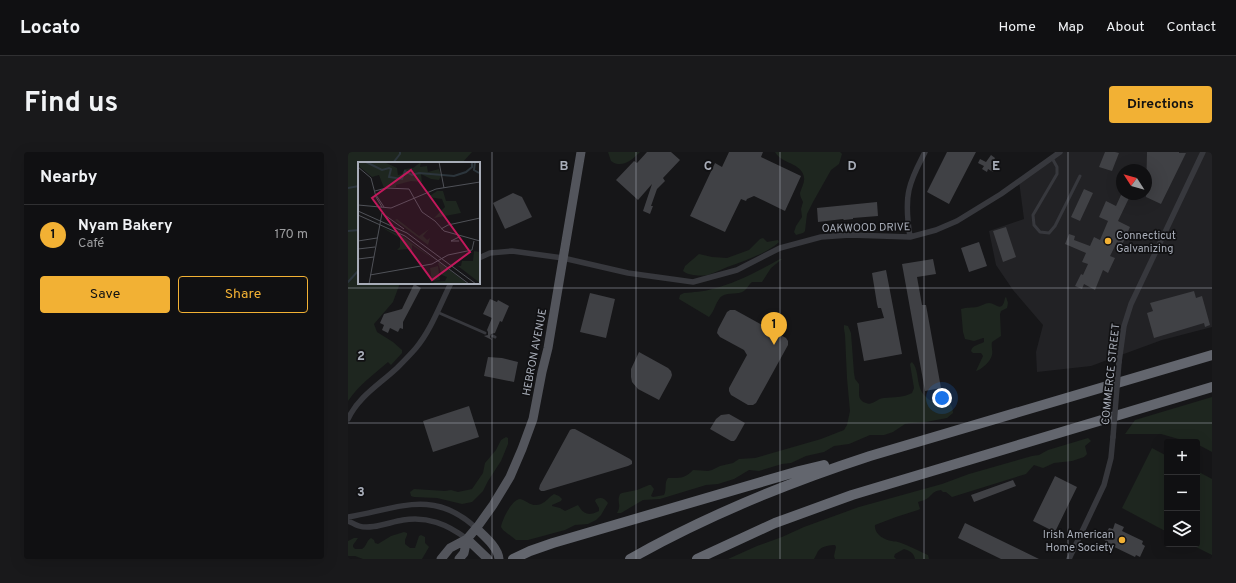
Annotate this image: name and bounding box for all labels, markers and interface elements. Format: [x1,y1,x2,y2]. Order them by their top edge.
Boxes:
text: Locato [20,16,80,40]
text: Home [999,19,1036,36]
text: Map [1058,19,1084,36]
text: About [1106,19,1145,36]
text: Contact [1167,19,1216,36]
text: Find us [24,86,118,122]
button: Directions [1109,86,1212,123]
text: B [560,159,569,175]
text: C [704,159,712,175]
text: D [847,159,857,175]
text: E [992,159,1000,175]
inset map [358,162,480,284]
north arrow [1116,164,1152,200]
text: Nearby [40,167,97,189]
text: Nyam Bakery [78,217,172,236]
street label: OAKWOOD DRIVE [822,220,910,236]
text: 1 [50,227,56,243]
text: 170 m [274,227,308,243]
place label: Connecticut Galvanizing [1116,229,1176,256]
text: Café [78,236,104,252]
marker: Connecticut Galvanizing [1103,236,1113,246]
button: Save [40,276,170,313]
button: Share [178,276,308,313]
street label: HEBRON AVENUE [520,307,550,397]
pin: 1 [761,312,787,345]
street label: COMMERCE STREET [1099,323,1123,426]
text: 2 [357,349,365,365]
your location [932,388,952,408]
map controls [1164,439,1200,547]
button: + [1164,439,1200,475]
button: − [1164,475,1200,511]
text: 3 [357,485,365,501]
button: layers [1164,511,1200,547]
place label: Irish American Home Society [1043,528,1114,555]
marker: Irish American Home Society [1117,535,1127,545]

